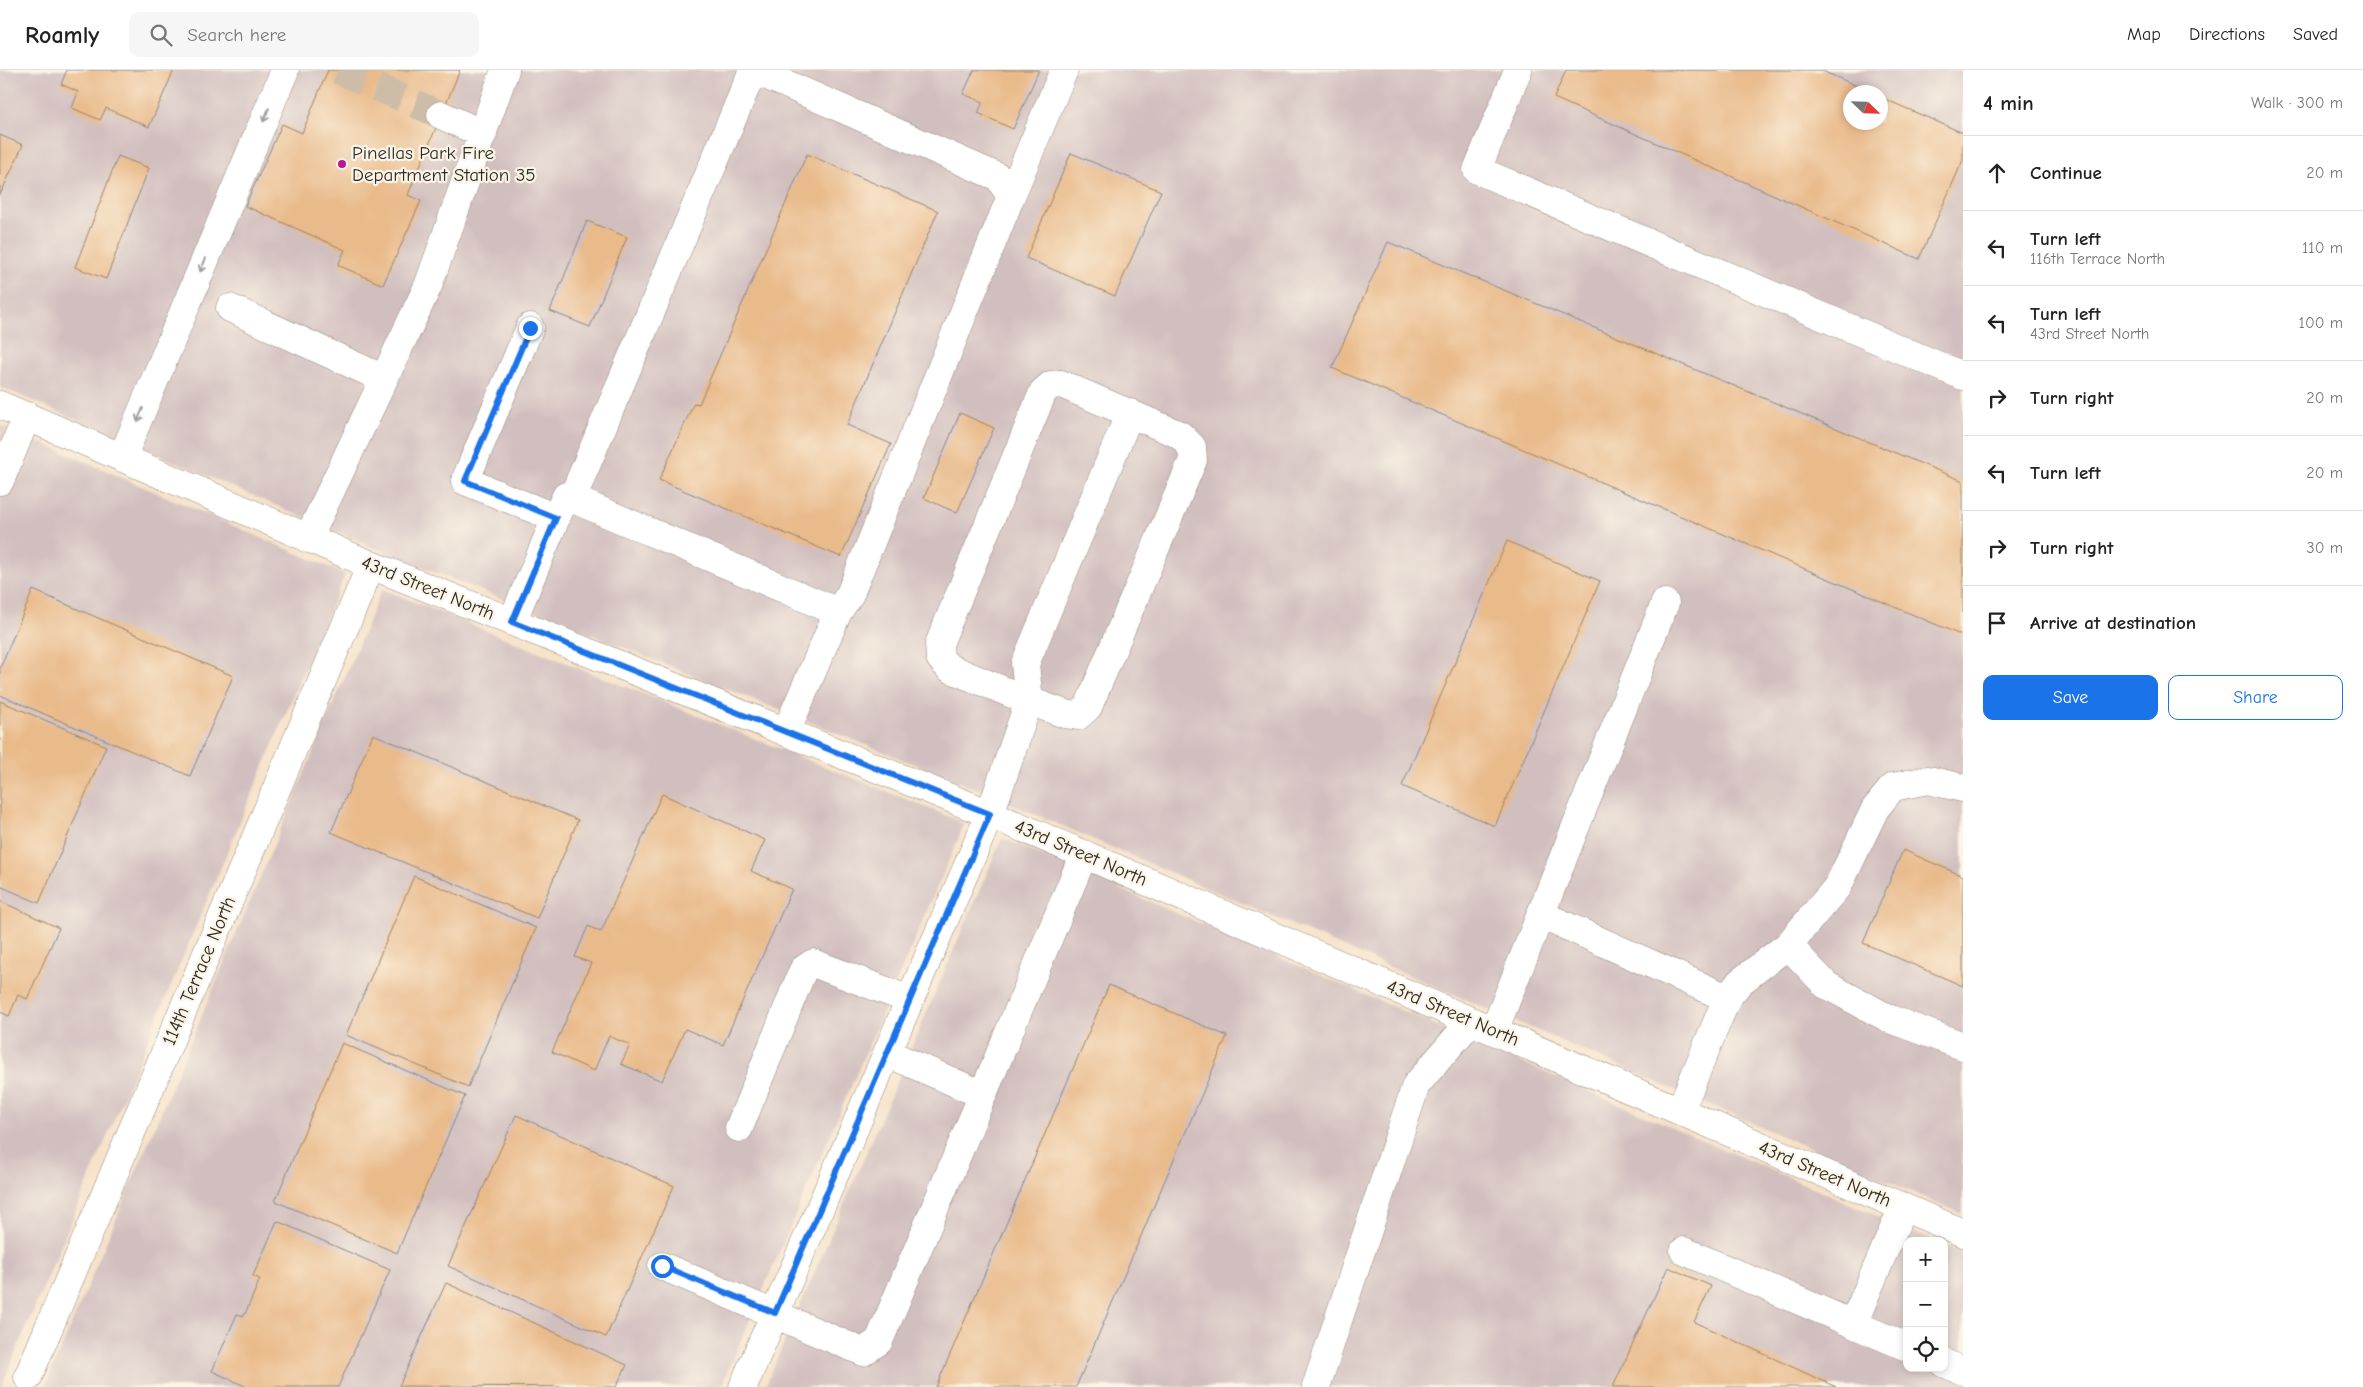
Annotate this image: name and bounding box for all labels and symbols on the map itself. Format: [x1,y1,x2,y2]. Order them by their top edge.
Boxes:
north arrow [1843,85,1888,130]
one-way arrow [261,107,270,122]
place label: Pinellas Park Fire Department Station 35 [352,142,536,186]
marker: Pinellas Park Fire Department Station 35 [336,158,348,170]
one-way arrow [198,257,207,272]
route end [519,317,542,340]
one-way arrow [135,407,145,422]
street label: 43rd Street North [358,551,498,625]
street label: 43rd Street North [1011,815,1151,891]
street label: 114th Terrace North [158,893,240,1049]
street label: 43rd Street North [1383,975,1523,1051]
street label: 43rd Street North [1755,1136,1895,1212]
route start [651,1255,674,1278]

